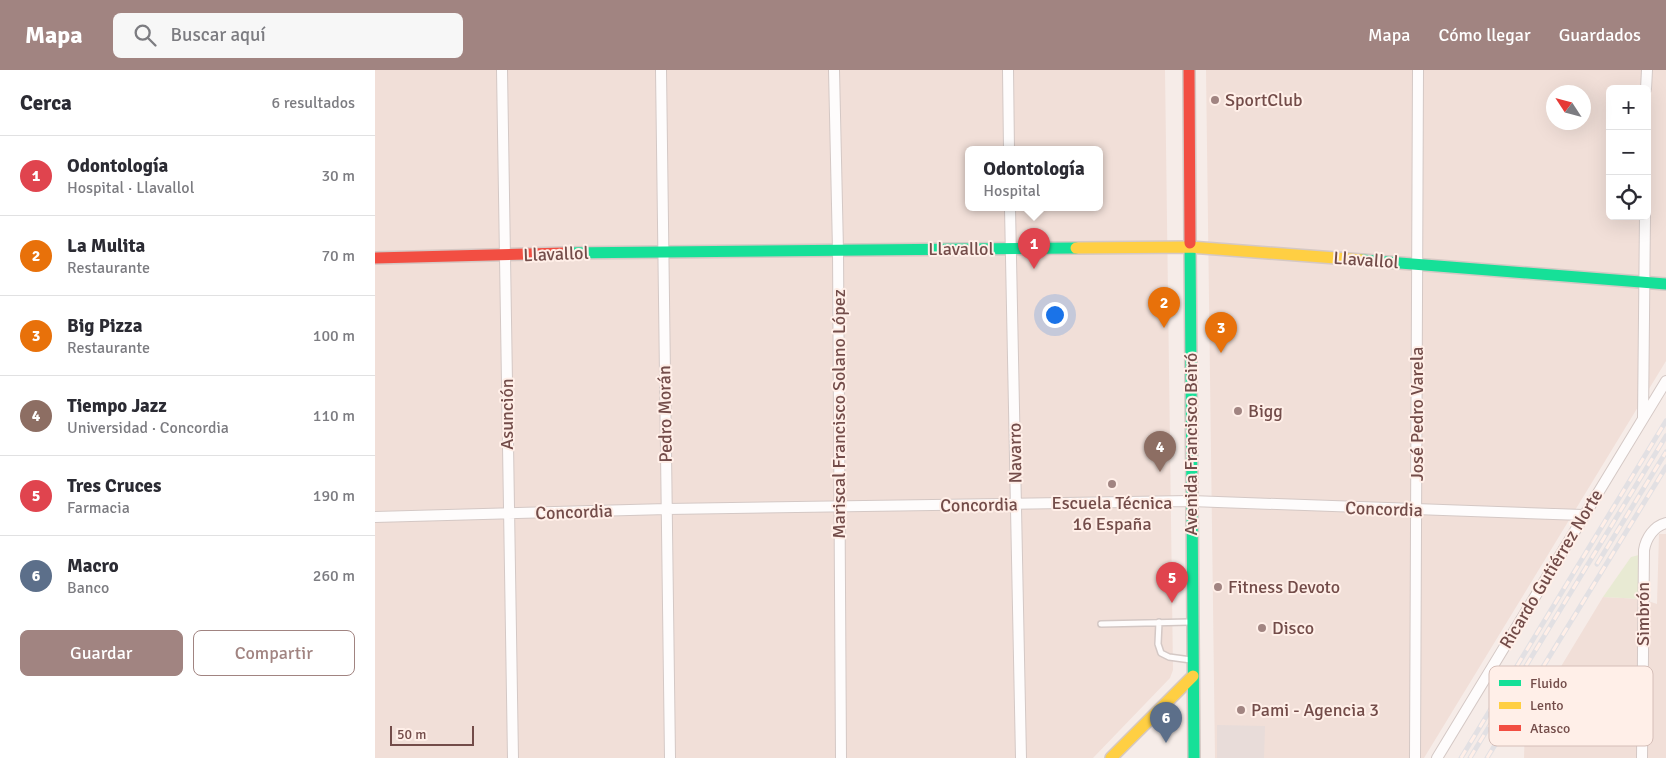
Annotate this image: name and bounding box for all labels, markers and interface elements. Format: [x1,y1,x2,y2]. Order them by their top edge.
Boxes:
search box [113,13,463,58]
text: Mapa [25,20,83,50]
icon: search [131,21,159,49]
text: Buscar aquí [171,23,266,47]
text: Mapa [1368,24,1410,46]
text: Cómo llegar [1438,24,1531,46]
text: Guardados [1559,24,1641,46]
north arrow [1546,85,1591,130]
map controls [1606,85,1651,220]
button: + [1606,85,1651,130]
place label: SportClub [1225,89,1302,111]
text: Cerca [20,90,72,116]
text: 6 resultados [272,93,355,113]
marker: SportClub [1209,94,1221,106]
button: − [1606,130,1651,175]
popup [965,146,1103,211]
text: Odontología [67,154,168,178]
text: Odontología [983,157,1085,181]
text: 1 [32,166,40,186]
text: 30 m [321,166,355,186]
button: locate [1606,175,1651,220]
text: Hospital · Llavallol [67,178,194,198]
text: Hospital [983,181,1041,201]
pin: 1 [1018,228,1050,269]
text: La Mulita [67,234,145,258]
street label: Llavallol [928,238,994,260]
street label: Llavallol [523,242,589,266]
text: 2 [32,246,40,266]
text: 70 m [321,246,355,266]
street label: Llavallol [1333,247,1399,273]
text: Restaurante [67,258,150,278]
pin: 2 [1148,287,1180,328]
street label: Mariscal Francisco Solano López [828,289,850,539]
your location [1042,302,1068,328]
pin: 3 [1205,312,1237,353]
text: Big Pizza [67,314,142,338]
text: 3 [32,326,40,346]
text: 100 m [313,326,355,346]
text: Restaurante [67,338,150,358]
street label: José Pedro Varela [1406,347,1428,481]
street label: Avenida Francisco Beiró [1180,353,1202,535]
street label: Pedro Morán [653,365,677,463]
street label: Asunción [496,378,518,450]
text: Tiempo Jazz [67,394,167,418]
place label: Bigg [1248,400,1283,422]
marker: Bigg [1232,405,1244,417]
text: 4 [32,406,40,426]
text: 110 m [313,406,355,426]
text: Universidad · Concordia [67,418,229,438]
street label: Navarro [1003,422,1027,484]
pin: 4 [1144,431,1176,472]
text: Tres Cruces [67,474,161,498]
marker: Escuela Técnica 16 España [1106,478,1118,490]
street label: Ricardo Gutiérrez Norte [1495,485,1607,653]
text: 5 [32,486,40,506]
text: 190 m [313,486,355,506]
place label: Escuela Técnica 16 España [1052,492,1172,535]
street label: Concordia [940,493,1018,517]
street label: Concordia [1345,497,1423,521]
text: Farmacia [67,498,130,518]
street label: Concordia [535,500,613,524]
text: Macro [67,554,119,578]
pin: 5 [1156,562,1188,603]
text: 6 [32,566,40,586]
text: 260 m [313,566,355,586]
place label: Fitness Devoto [1228,576,1340,598]
text: Banco [67,578,109,598]
marker: Fitness Devoto [1212,581,1224,593]
street label: Simbrón [1632,582,1654,646]
place label: Disco [1272,617,1314,639]
marker: Disco [1256,622,1268,634]
button: Guardar [20,630,183,676]
button: Compartir [193,630,355,676]
legend [1489,666,1653,746]
text: Fluido [1530,675,1567,692]
text: Lento [1530,697,1564,714]
place label: Pami - Agencia 3 [1251,699,1379,721]
pin: 6 [1150,702,1182,743]
marker: Pami - Agencia 3 [1235,704,1247,716]
text: Atasco [1530,720,1570,737]
scale bar [390,723,474,746]
text: 50 m [397,726,426,743]

